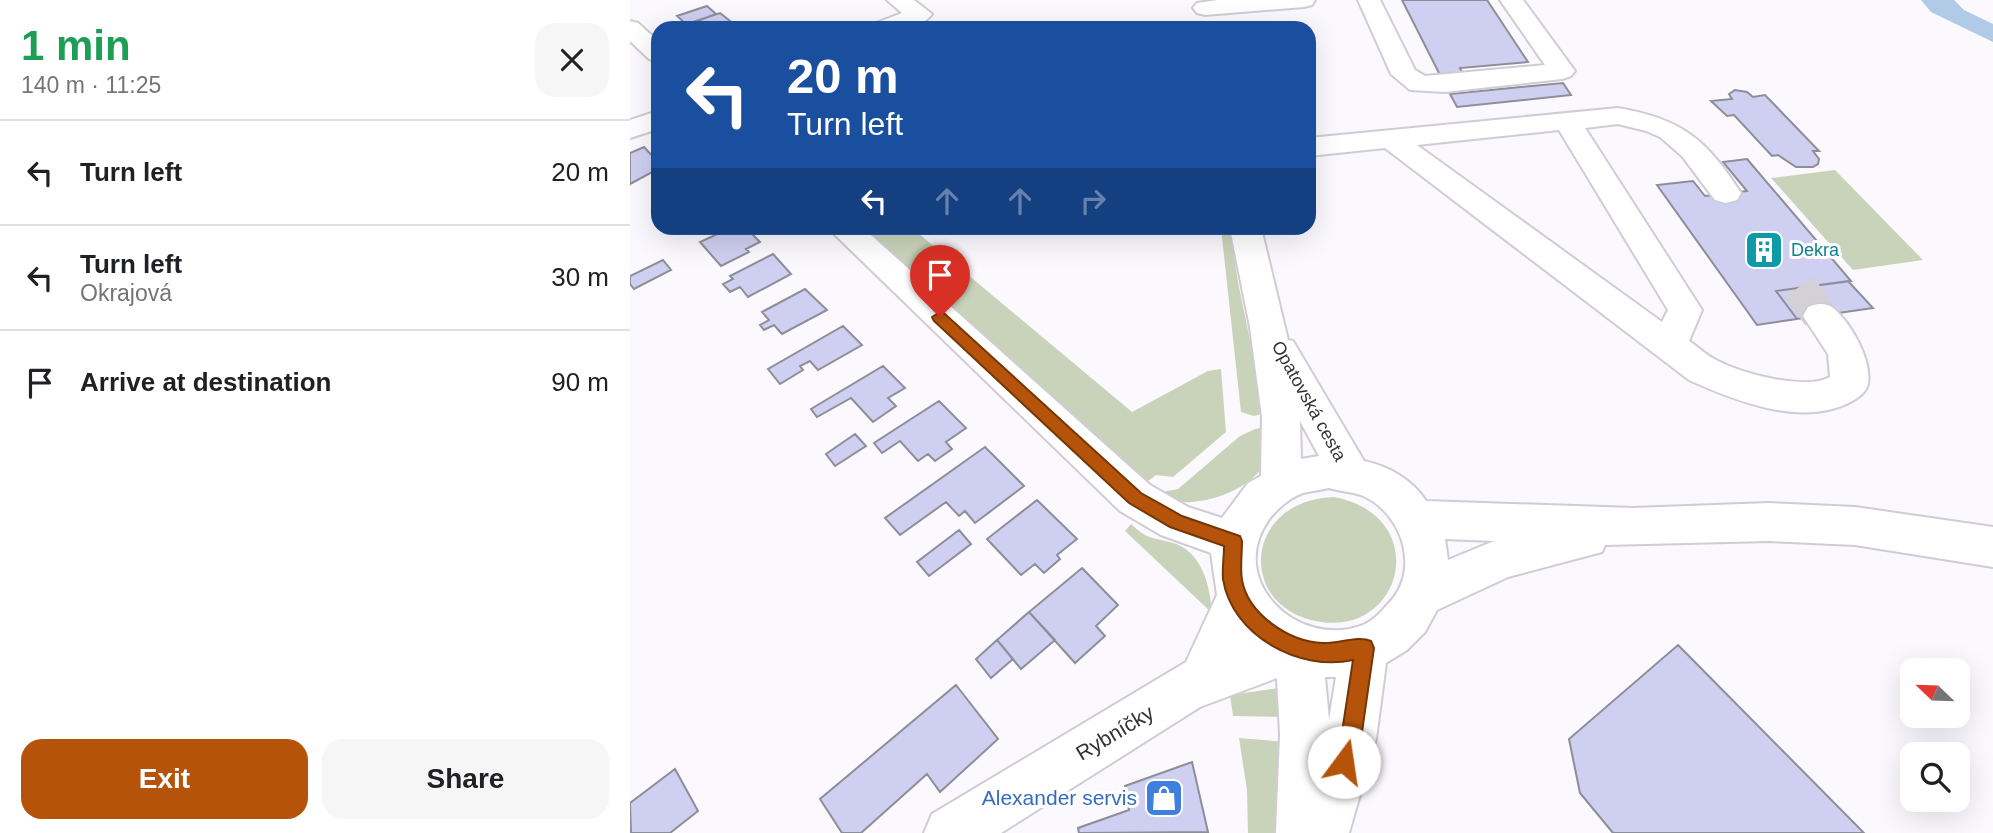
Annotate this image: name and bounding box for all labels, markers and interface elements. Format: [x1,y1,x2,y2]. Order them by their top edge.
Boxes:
text: 1 min [21,22,131,69]
button: close [535,23,609,97]
icon: left [672,49,763,140]
text: 20 m [787,49,899,103]
text: 140 m · 11:25 [21,72,161,98]
text: Turn left [787,106,903,142]
icon: left [21,154,59,192]
text: Turn left [80,157,182,187]
text: 20 m [551,157,609,187]
icon: left [855,182,893,220]
icon: ahead [928,182,966,220]
icon: ahead [1001,182,1039,220]
icon: right [1074,182,1112,220]
building icon: Dekra [1743,229,1785,271]
place label: Dekra [1791,240,1840,260]
pin [910,245,970,317]
text: Turn left [80,249,182,279]
icon: arrive [921,256,959,294]
icon: left [21,259,59,297]
text: 30 m [551,262,609,292]
text: Okrajová [80,280,172,306]
street label: Opatovská cesta [1268,338,1351,465]
icon: arrive [21,364,59,402]
text: Arrive at destination [80,367,331,397]
text: 90 m [551,367,609,397]
north arrow [1900,658,1970,728]
map controls [1900,658,1970,812]
street label: Rybníčky [1072,700,1158,765]
position arrow [1307,725,1381,799]
button: Exit [21,739,308,819]
button: Share [322,739,609,819]
button: search [1900,742,1970,812]
shop icon: Alexander servis [1143,777,1185,819]
place label: Alexander servis [982,786,1137,809]

